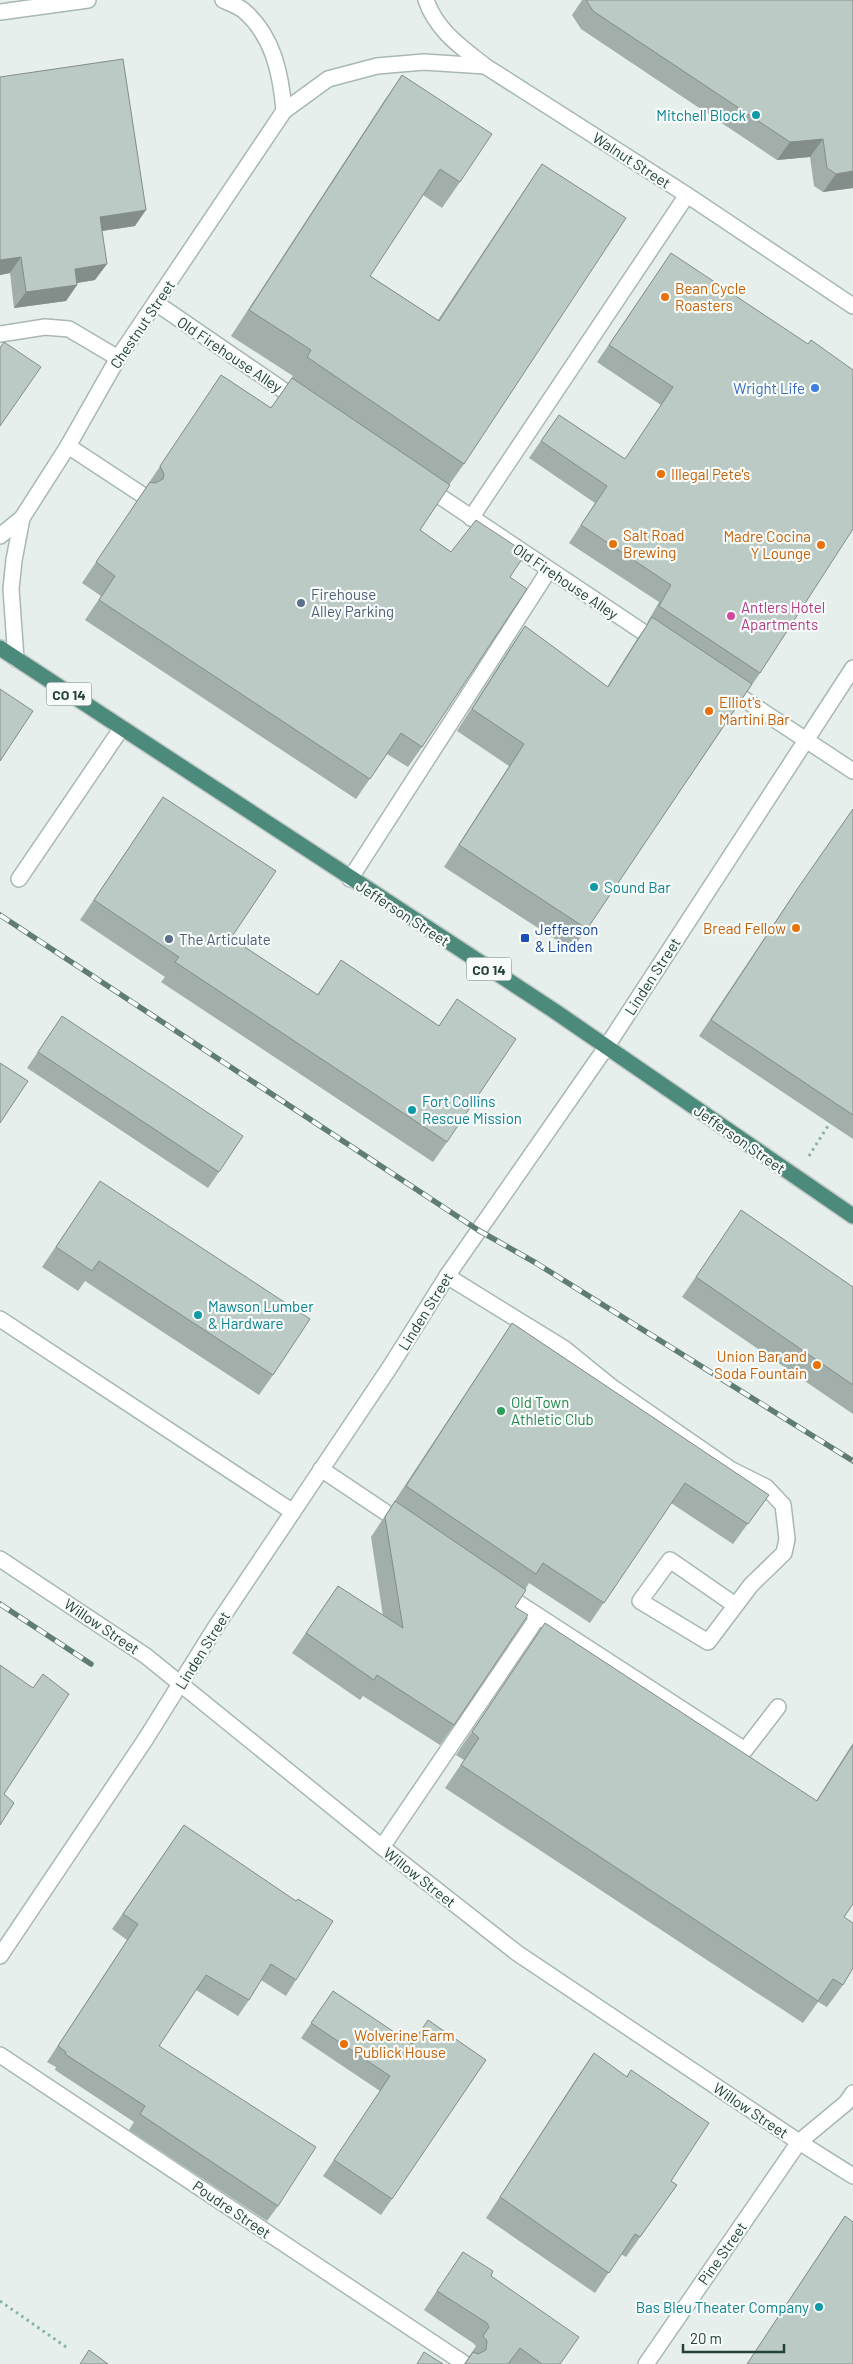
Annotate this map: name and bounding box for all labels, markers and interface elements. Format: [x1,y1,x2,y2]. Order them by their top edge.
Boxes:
place label: Mitchell Block [656,106,746,124]
marker: Mitchell Block [750,109,762,121]
street label: Walnut Street [590,128,674,192]
street label: Chestnut Street [106,276,178,372]
place label: Bean Cycle Roasters [675,279,746,314]
marker: Bean Cycle Roasters [659,291,671,303]
street label: Old Firehouse Alley [174,312,286,396]
place label: Wright Life [733,379,805,397]
marker: Wright Life [809,382,821,394]
place label: Illegal Pete's [671,465,750,483]
marker: Illegal Pete's [655,468,667,480]
place label: Salt Road Brewing [623,526,684,561]
place label: Madre Cocina Y Lounge [723,527,811,562]
marker: Salt Road Brewing [607,538,619,550]
street label: Old Firehouse Alley [510,539,622,623]
marker: Madre Cocina Y Lounge [815,539,827,551]
place label: Firehouse Alley Parking [311,585,394,620]
marker: Firehouse Alley Parking [295,597,307,609]
place label: Antlers Hotel Apartments [741,598,825,633]
marker: Antlers Hotel Apartments [725,610,737,622]
road number: CO 14 [46,682,92,706]
place label: Elliot's Martini Bar [719,693,790,728]
marker: Elliot's Martini Bar [703,705,715,717]
street label: Jefferson Street [353,876,453,950]
place label: Sound Bar [604,878,671,896]
marker: Sound Bar [588,881,600,893]
place label: Bread Fellow [703,919,786,937]
place label: Jefferson & Linden [535,920,598,955]
marker: Bread Fellow [790,922,802,934]
place label: The Articulate [179,930,271,948]
marker: Jefferson & Linden [519,932,531,944]
marker: The Articulate [163,933,175,945]
street label: Linden Street [620,934,684,1018]
road number: CO 14 [466,958,512,981]
place label: Fort Collins Rescue Mission [422,1092,522,1127]
street label: Jefferson Street [691,1101,789,1177]
marker: Fort Collins Rescue Mission [406,1104,418,1116]
street label: Linden Street [394,1269,456,1353]
place label: Mawson Lumber & Hardware [208,1297,314,1332]
marker: Mawson Lumber & Hardware [192,1309,204,1321]
place label: Union Bar and Soda Fountain [714,1347,807,1382]
marker: Union Bar and Soda Fountain [811,1359,823,1371]
place label: Old Town Athletic Club [511,1393,594,1428]
marker: Old Town Athletic Club [495,1405,507,1417]
street label: Willow Street [61,1594,143,1658]
street label: Linden Street [171,1608,233,1692]
street label: Willow Street [380,1843,460,1911]
place label: Wolverine Farm Publick House [354,2026,455,2061]
marker: Wolverine Farm Publick House [338,2038,350,2050]
street label: Willow Street [710,2078,792,2142]
street label: Poudre Street [190,2176,274,2242]
street label: Pine Street [694,2218,750,2288]
place label: Bas Bleu Theater Company [636,2298,809,2316]
marker: Bas Bleu Theater Company [813,2301,825,2313]
scale bar [683,2322,784,2354]
text: 20 m [690,2329,722,2347]

